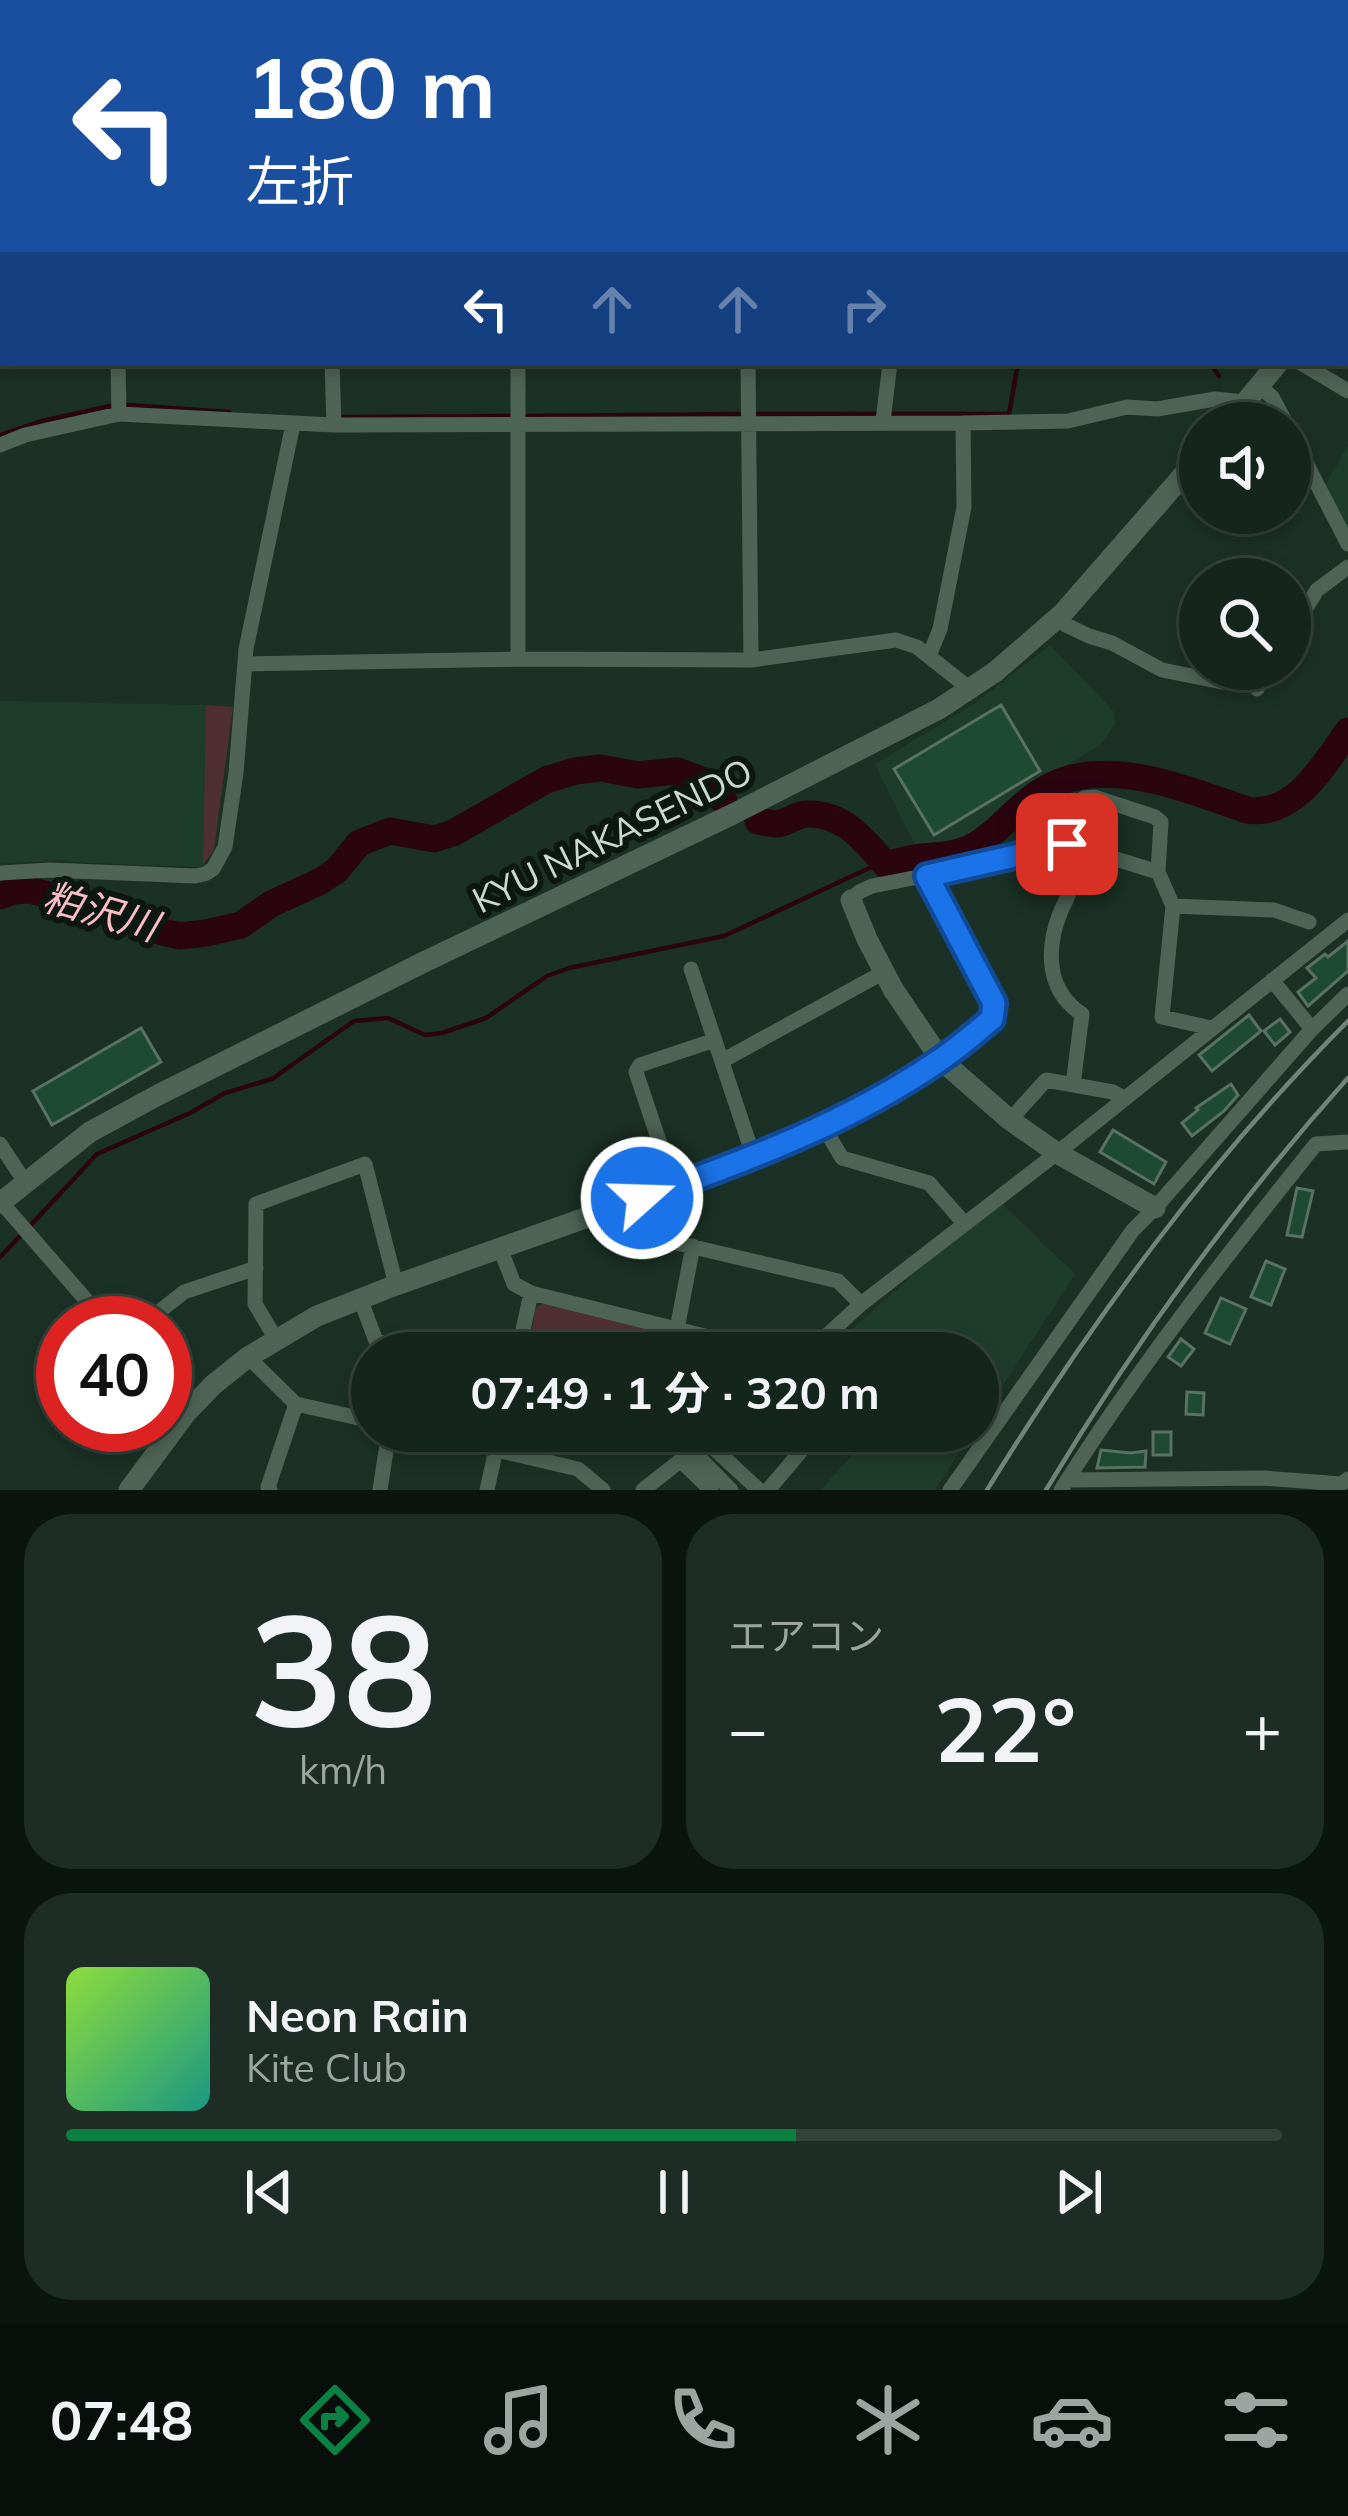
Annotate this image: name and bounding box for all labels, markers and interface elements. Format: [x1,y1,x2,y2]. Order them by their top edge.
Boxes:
text: 180 m [246,34,496,139]
icon: left [48,48,204,204]
text: 左折 [246,147,354,215]
icon: left [453,276,519,342]
icon: ahead [579,276,645,342]
icon: ahead [705,276,771,342]
icon: right [831,276,897,342]
map controls [1179,402,1311,690]
button: sound [1179,402,1311,534]
button: search [1179,558,1311,690]
street label: KYU NAKASENDO [465,748,759,922]
pin [1016,793,1118,895]
icon: arrive [1034,811,1100,877]
water label: 粕沢川 [38,871,168,952]
position arrow [579,1135,705,1261]
speed limit sign: 40 [36,1296,192,1452]
text: 07:49 · 1 分 · 320 m [470,1364,880,1420]
text: 38 [249,1569,437,1765]
text: エアコン [728,1611,884,1660]
text: 22° [934,1672,1076,1785]
text: − [728,1687,768,1770]
text: + [1242,1687,1282,1770]
text: km/h [299,1745,387,1794]
text: Neon Rain [246,1987,469,2043]
text: Kite Club [246,2043,407,2092]
icon: previous [236,2159,302,2225]
icon: pause [641,2159,707,2225]
icon: next [1046,2159,1112,2225]
icon: directions [293,2378,377,2462]
icon: music [477,2378,561,2462]
icon: phone [661,2378,745,2462]
icon: climate [846,2378,930,2462]
icon: car [1030,2378,1114,2462]
icon: filters [1214,2378,1298,2462]
text: 07:48 [50,2386,193,2454]

